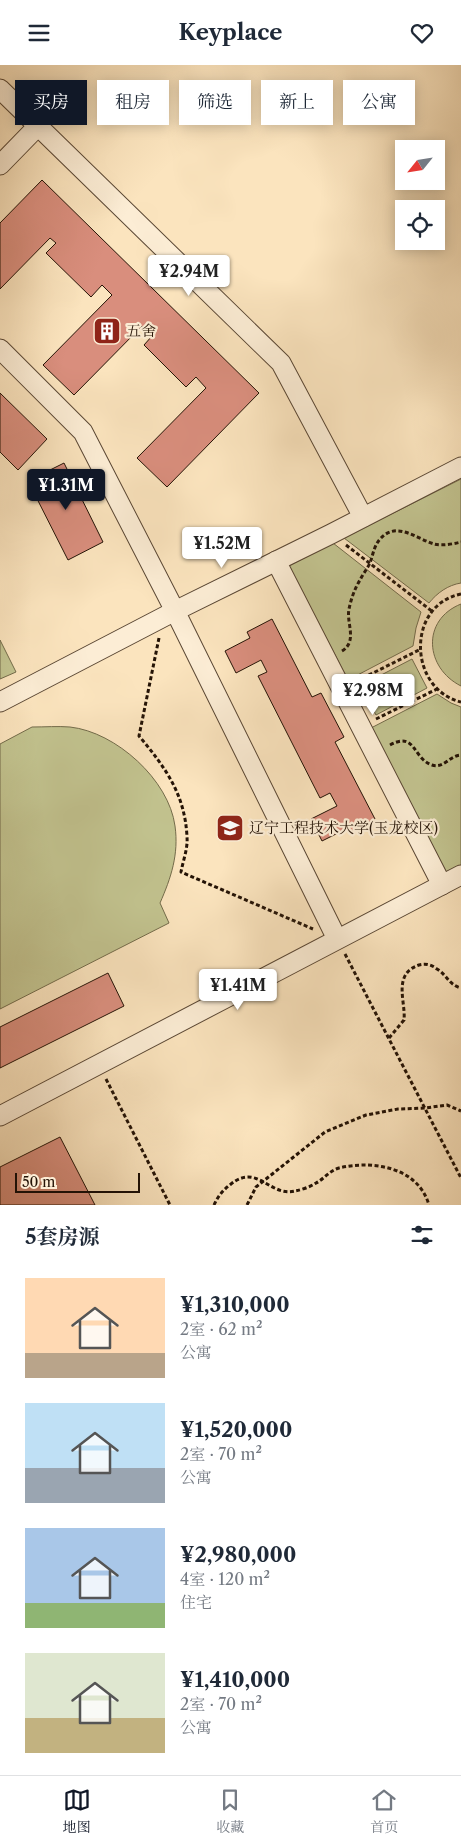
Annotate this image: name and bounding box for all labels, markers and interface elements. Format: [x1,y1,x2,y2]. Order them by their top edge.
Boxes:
icon: menu [25,19,53,47]
text: Keyplace [179,19,282,46]
icon: heart [408,19,436,47]
chip: 买房 [15,80,87,125]
chip: 租房 [97,80,169,125]
chip: 筛选 [179,80,251,125]
chip: 新上 [261,80,333,125]
chip: 公寓 [343,80,415,125]
north arrow [395,140,445,190]
map controls [395,140,445,250]
button: locate [395,200,445,250]
pin: ¥2.94M [148,255,230,297]
text: ¥2.94M [159,261,219,281]
building icon: 五舍 [92,316,122,346]
place label: 五舍 [126,321,156,340]
pin: ¥1.31M [25,469,107,511]
text: ¥1.31M [38,475,94,495]
pin: ¥1.52M [181,527,263,569]
text: ¥1.52M [193,533,251,553]
pin: ¥2.98M [332,673,414,716]
text: ¥2.98M [343,680,403,700]
school or university icon: 辽宁工程技术大学(玉龙校区) [215,813,245,843]
place label: 辽宁工程技术大学(玉龙校区) [249,818,438,837]
pin: ¥1.41M [197,969,279,1011]
text: ¥1.41M [210,975,266,995]
scale bar [15,1170,140,1193]
text: 50 m [22,1173,55,1191]
icon: filters [408,1221,436,1249]
text: 5套房源 [25,1224,100,1249]
text: ¥1,310,000 [180,1292,290,1317]
icon: home [65,1298,125,1358]
text: 2室 · 62 m² [180,1319,263,1339]
text: 公寓 [180,1342,212,1362]
text: ¥1,520,000 [180,1417,292,1442]
icon: home [65,1423,125,1483]
text: 2室 · 70 m² [180,1444,262,1464]
text: 公寓 [180,1467,212,1487]
text: ¥2,980,000 [180,1542,296,1567]
icon: home [65,1548,125,1608]
text: 4室 · 120 m² [180,1569,270,1589]
text: 住宅 [180,1592,212,1612]
text: ¥1,410,000 [180,1667,290,1692]
icon: home [65,1673,125,1733]
text: 2室 · 70 m² [180,1694,262,1714]
text: 公寓 [180,1717,212,1737]
tab: 地图 [63,1786,91,1836]
tab: 收藏 [216,1786,244,1836]
tab: 首页 [370,1786,398,1836]

